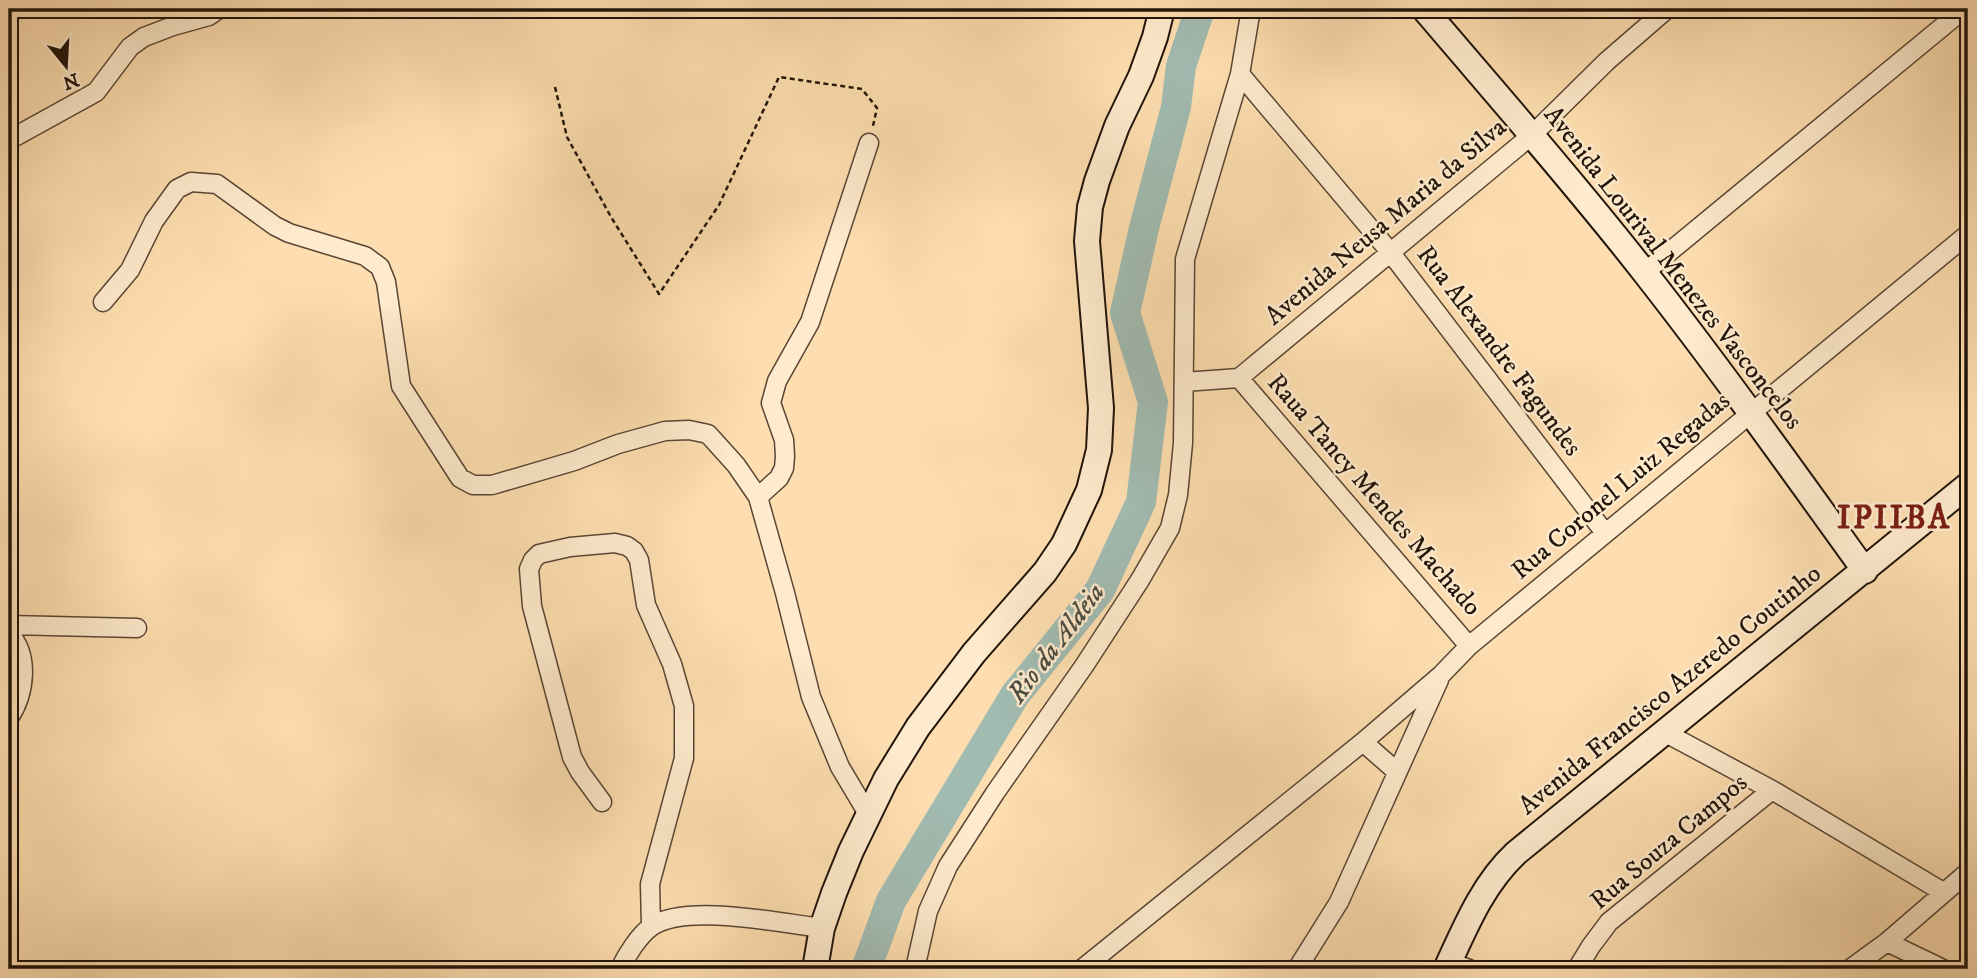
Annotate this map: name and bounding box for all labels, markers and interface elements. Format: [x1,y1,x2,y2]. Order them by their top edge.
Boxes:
north arrow [32,32,102,102]
text: N [59,67,82,94]
street label: Avenida Lourival Menezes Vasconcelos [1536,99,1810,437]
street label: Avenida Neusa Maria da Silva [1258,111,1514,333]
street label: Rua Alexandre Fagundes [1409,239,1589,463]
street label: Raua Tancy Mendes Machado [1260,367,1488,623]
street label: Rua Coronel Luiz Regadas [1505,385,1737,587]
district label: IPIIBA [1837,498,1951,539]
street label: Avenida Francisco Azeredo Coutinho [1512,557,1828,823]
water label: Rio da Aldeia [999,576,1113,711]
street label: Rua Souza Campos [1584,767,1754,917]

